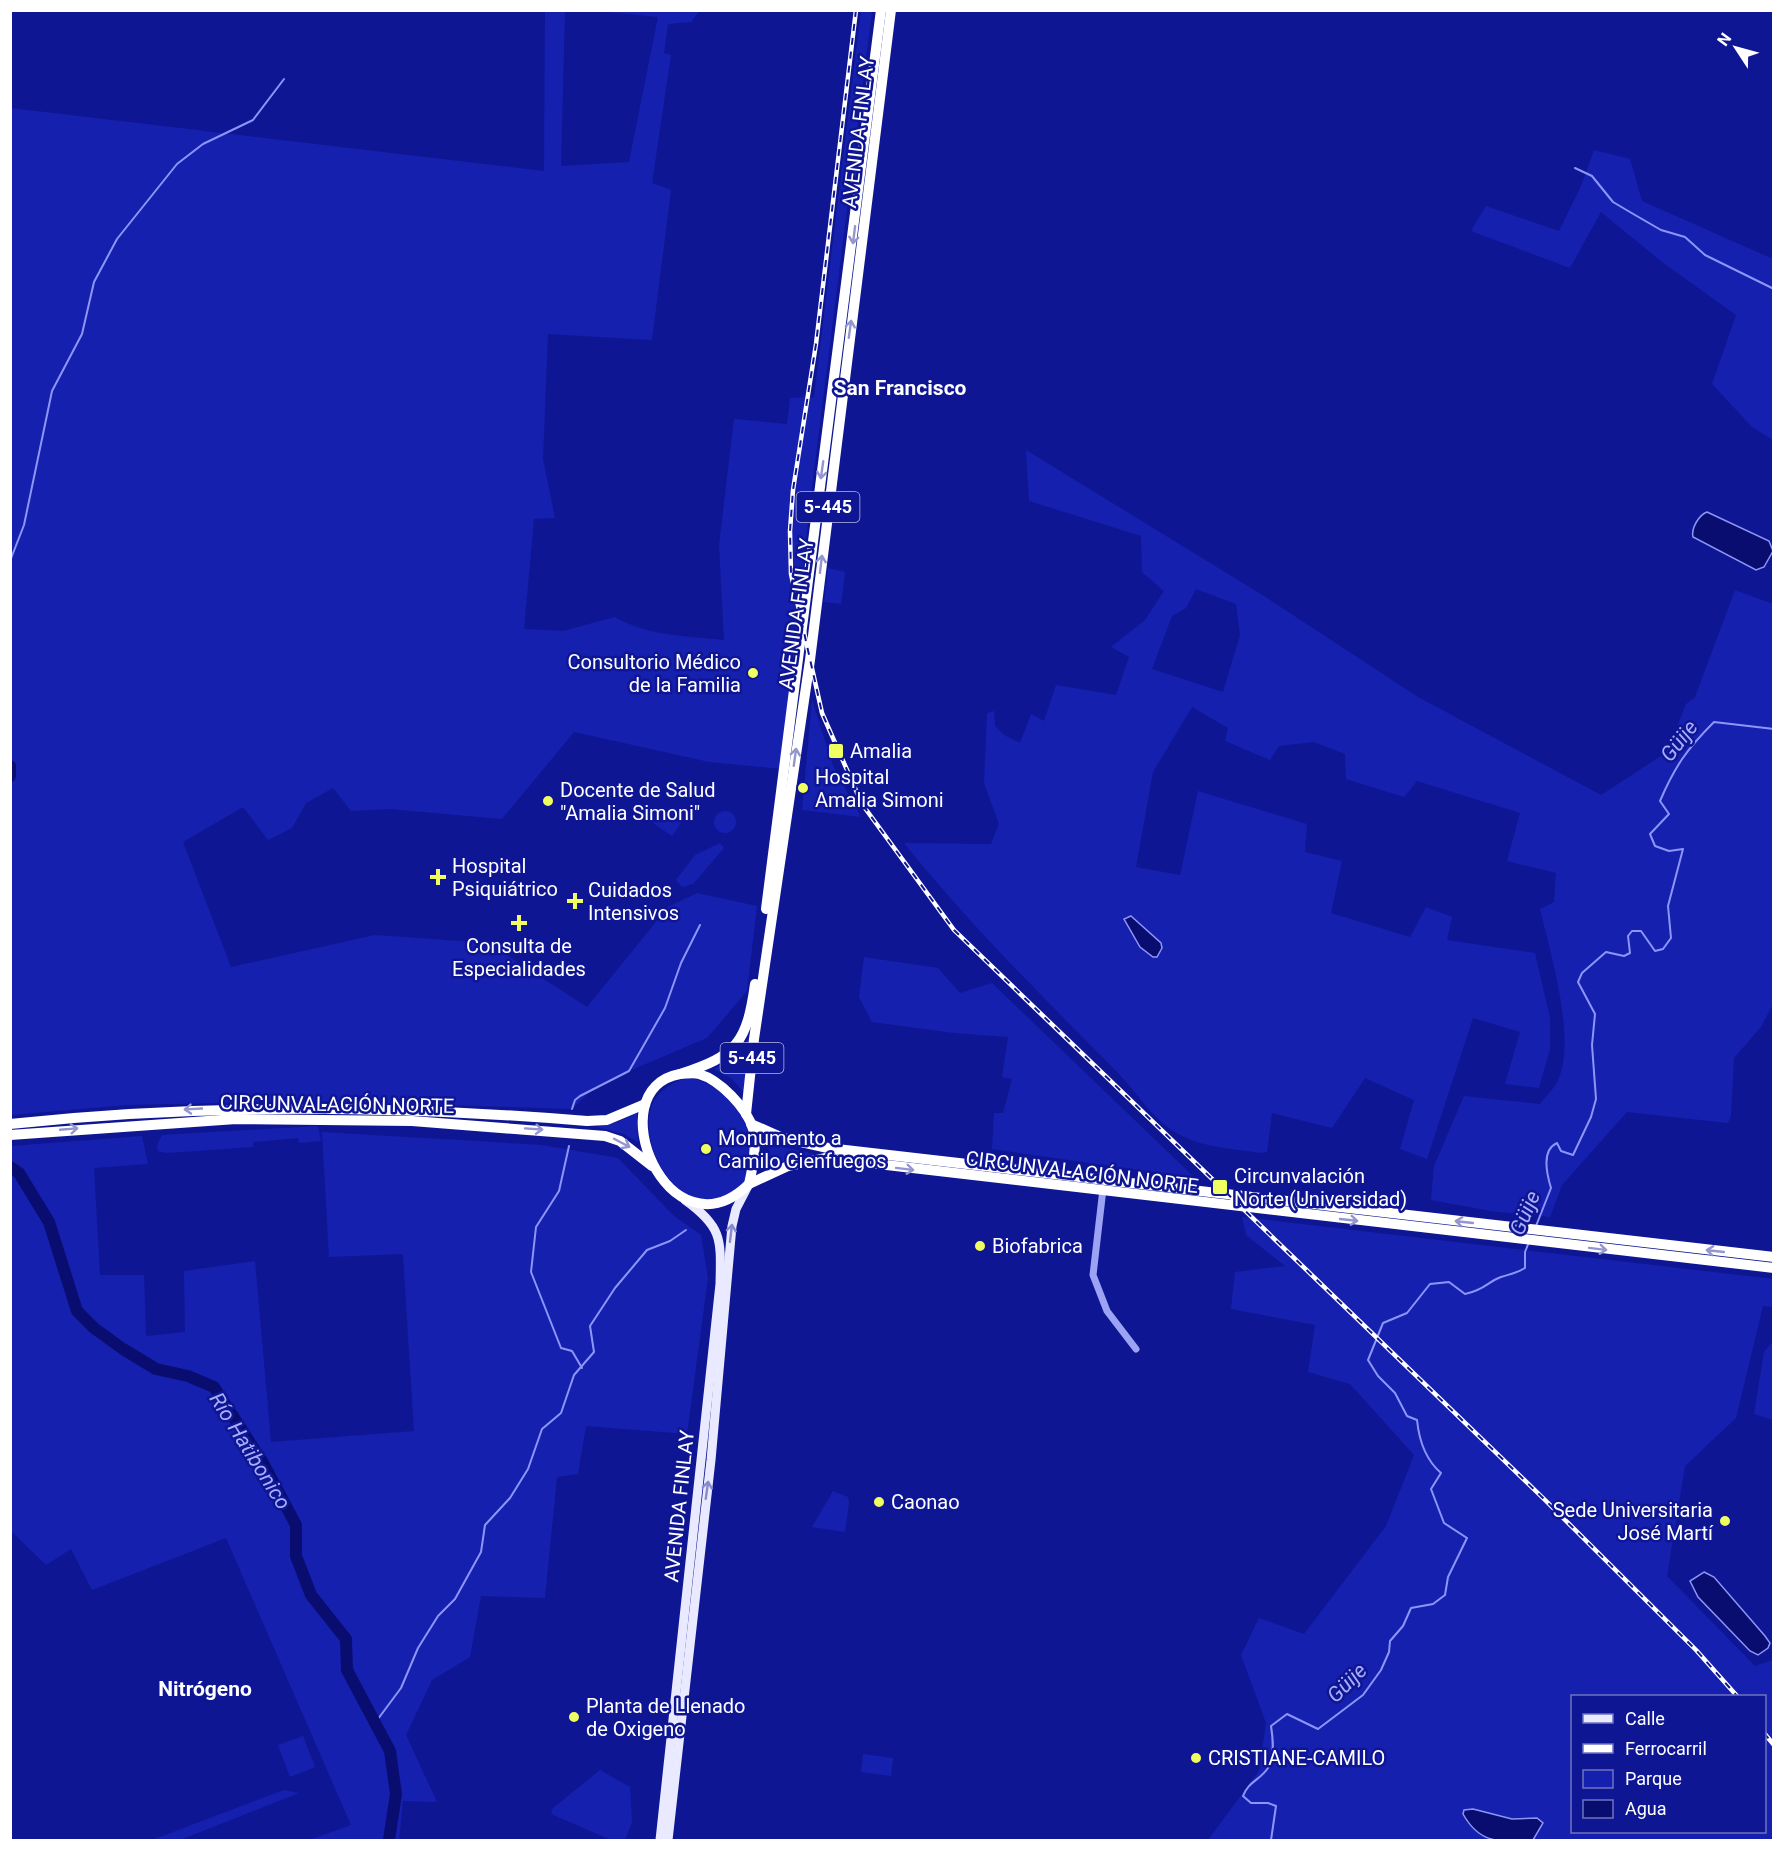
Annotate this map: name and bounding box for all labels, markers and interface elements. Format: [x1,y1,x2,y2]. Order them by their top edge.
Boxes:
north arrow [1706,18,1766,78]
text: N [1713,29,1735,50]
street label: AVENIDA FINLAY [837,55,879,209]
one-way arrow [848,225,859,245]
one-way arrow [845,319,856,339]
district label: San Francisco [834,376,967,400]
one-way arrow [816,460,827,480]
road number: 5-445 [796,492,860,522]
street label: AVENIDA FINLAY [773,537,819,691]
one-way arrow [816,554,827,574]
place label: Consultorio Médico de la Familia [567,650,741,697]
marker: Consultorio Médico de la Familia [746,666,760,680]
water label: Güije [1655,715,1703,766]
place label: Amalia [850,739,912,763]
marker: Amalia [827,742,845,760]
one-way arrow [789,748,800,767]
place label: Hospital Amalia Simoni [815,765,944,812]
place label: Docente de Salud "Amalia Simoni" [560,778,716,825]
marker: Hospital Amalia Simoni [796,781,810,795]
marker: Docente de Salud "Amalia Simoni" [541,794,555,808]
place label: Hospital Psiquiátrico [452,854,558,901]
marker: Hospital Psiquiátrico [429,868,447,886]
place label: Cuidados Intensivos [588,878,679,925]
marker: Cuidados Intensivos [566,892,584,910]
marker: Consulta de Especialidades [510,914,528,932]
place label: Consulta de Especialidades [452,934,586,981]
road number: 5-445 [720,1043,783,1073]
street label: CIRCUNVALACIÓN NORTE [220,1090,454,1118]
one-way arrow [184,1104,204,1115]
one-way arrow [58,1123,78,1134]
one-way arrow [524,1124,544,1135]
place label: Monumento a Camilo Cienfuegos [718,1126,887,1173]
one-way arrow [613,1138,631,1150]
marker: Monumento a Camilo Cienfuegos [699,1142,713,1156]
street label: CIRCUNVALACIÓN NORTE [964,1146,1200,1198]
one-way arrow [895,1164,915,1175]
place label: Circunvalación Norte (Universidad) [1234,1164,1407,1211]
marker: Circunvalación Norte (Universidad) [1211,1178,1229,1196]
water label: Güije [1505,1187,1545,1239]
one-way arrow [1339,1215,1359,1226]
one-way arrow [1454,1216,1474,1227]
one-way arrow [726,1224,737,1244]
place label: Biofabrica [992,1234,1083,1258]
marker: Biofabrica [973,1239,987,1253]
one-way arrow [1588,1243,1608,1254]
one-way arrow [1706,1245,1726,1256]
water label: Río Hatibonico [205,1388,295,1514]
street label: AVENIDA FINLAY [659,1429,699,1583]
one-way arrow [702,1481,713,1501]
place label: Caonao [891,1490,960,1514]
marker: Caonao [872,1495,886,1509]
place label: Sede Universitaria José Martí [1553,1498,1714,1545]
marker: Sede Universitaria José Martí [1718,1514,1732,1528]
water label: Güije [1322,1658,1372,1708]
district label: Nitrógeno [158,1677,252,1701]
place label: Planta de Llenado de Oxigeno [586,1694,745,1741]
legend [1571,1695,1766,1833]
text: Calle [1625,1708,1665,1729]
marker: Planta de Llenado de Oxigeno [567,1710,581,1724]
text: Ferrocarril [1625,1738,1707,1759]
place label: CRISTIANE-CAMILO [1208,1746,1385,1770]
marker: CRISTIANE-CAMILO [1189,1751,1203,1765]
text: Parque [1625,1768,1682,1789]
text: Agua [1625,1798,1667,1819]

